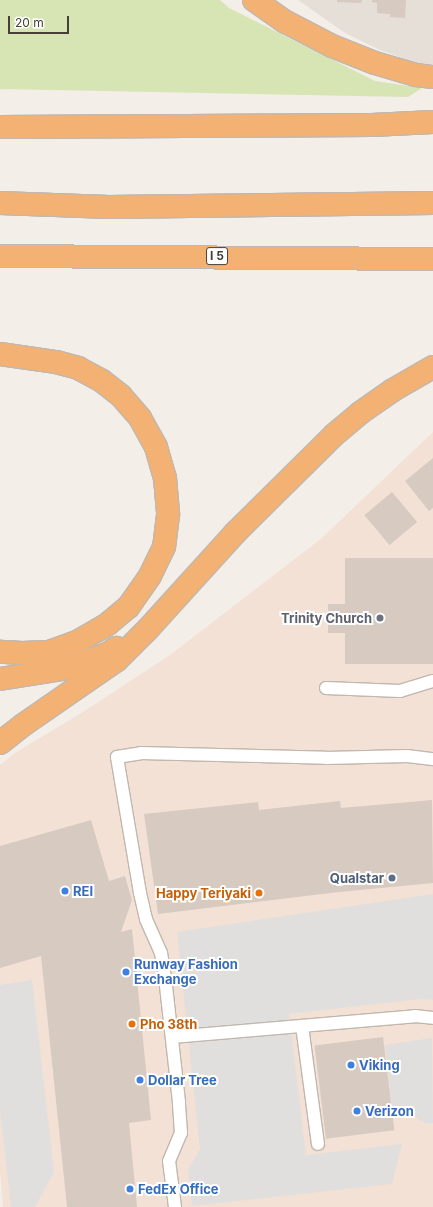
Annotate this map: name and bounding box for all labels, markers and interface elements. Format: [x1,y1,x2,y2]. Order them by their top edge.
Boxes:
scale bar [10,8,71,34]
text: 20 m [15,15,44,30]
road number: I 5 [206,246,228,266]
place label: Trinity Church [281,610,372,626]
marker: Trinity Church [375,613,385,623]
place label: Qualstar [330,870,384,886]
marker: Qualstar [387,873,397,883]
place label: REI [73,883,93,899]
place label: Happy Teriyaki [156,885,251,901]
marker: REI [60,886,70,896]
marker: Happy Teriyaki [254,888,264,898]
place label: Runway Fashion Exchange [134,957,238,988]
marker: Runway Fashion Exchange [121,967,131,977]
place label: Pho 38th [140,1016,197,1032]
marker: Pho 38th [127,1019,137,1029]
place label: Viking [359,1057,400,1073]
marker: Viking [346,1060,356,1070]
place label: Dollar Tree [148,1072,217,1088]
marker: Dollar Tree [135,1075,145,1085]
place label: Verizon [365,1103,414,1119]
marker: Verizon [352,1106,362,1116]
place label: FedEx Office [138,1181,219,1197]
marker: FedEx Office [125,1184,135,1194]

